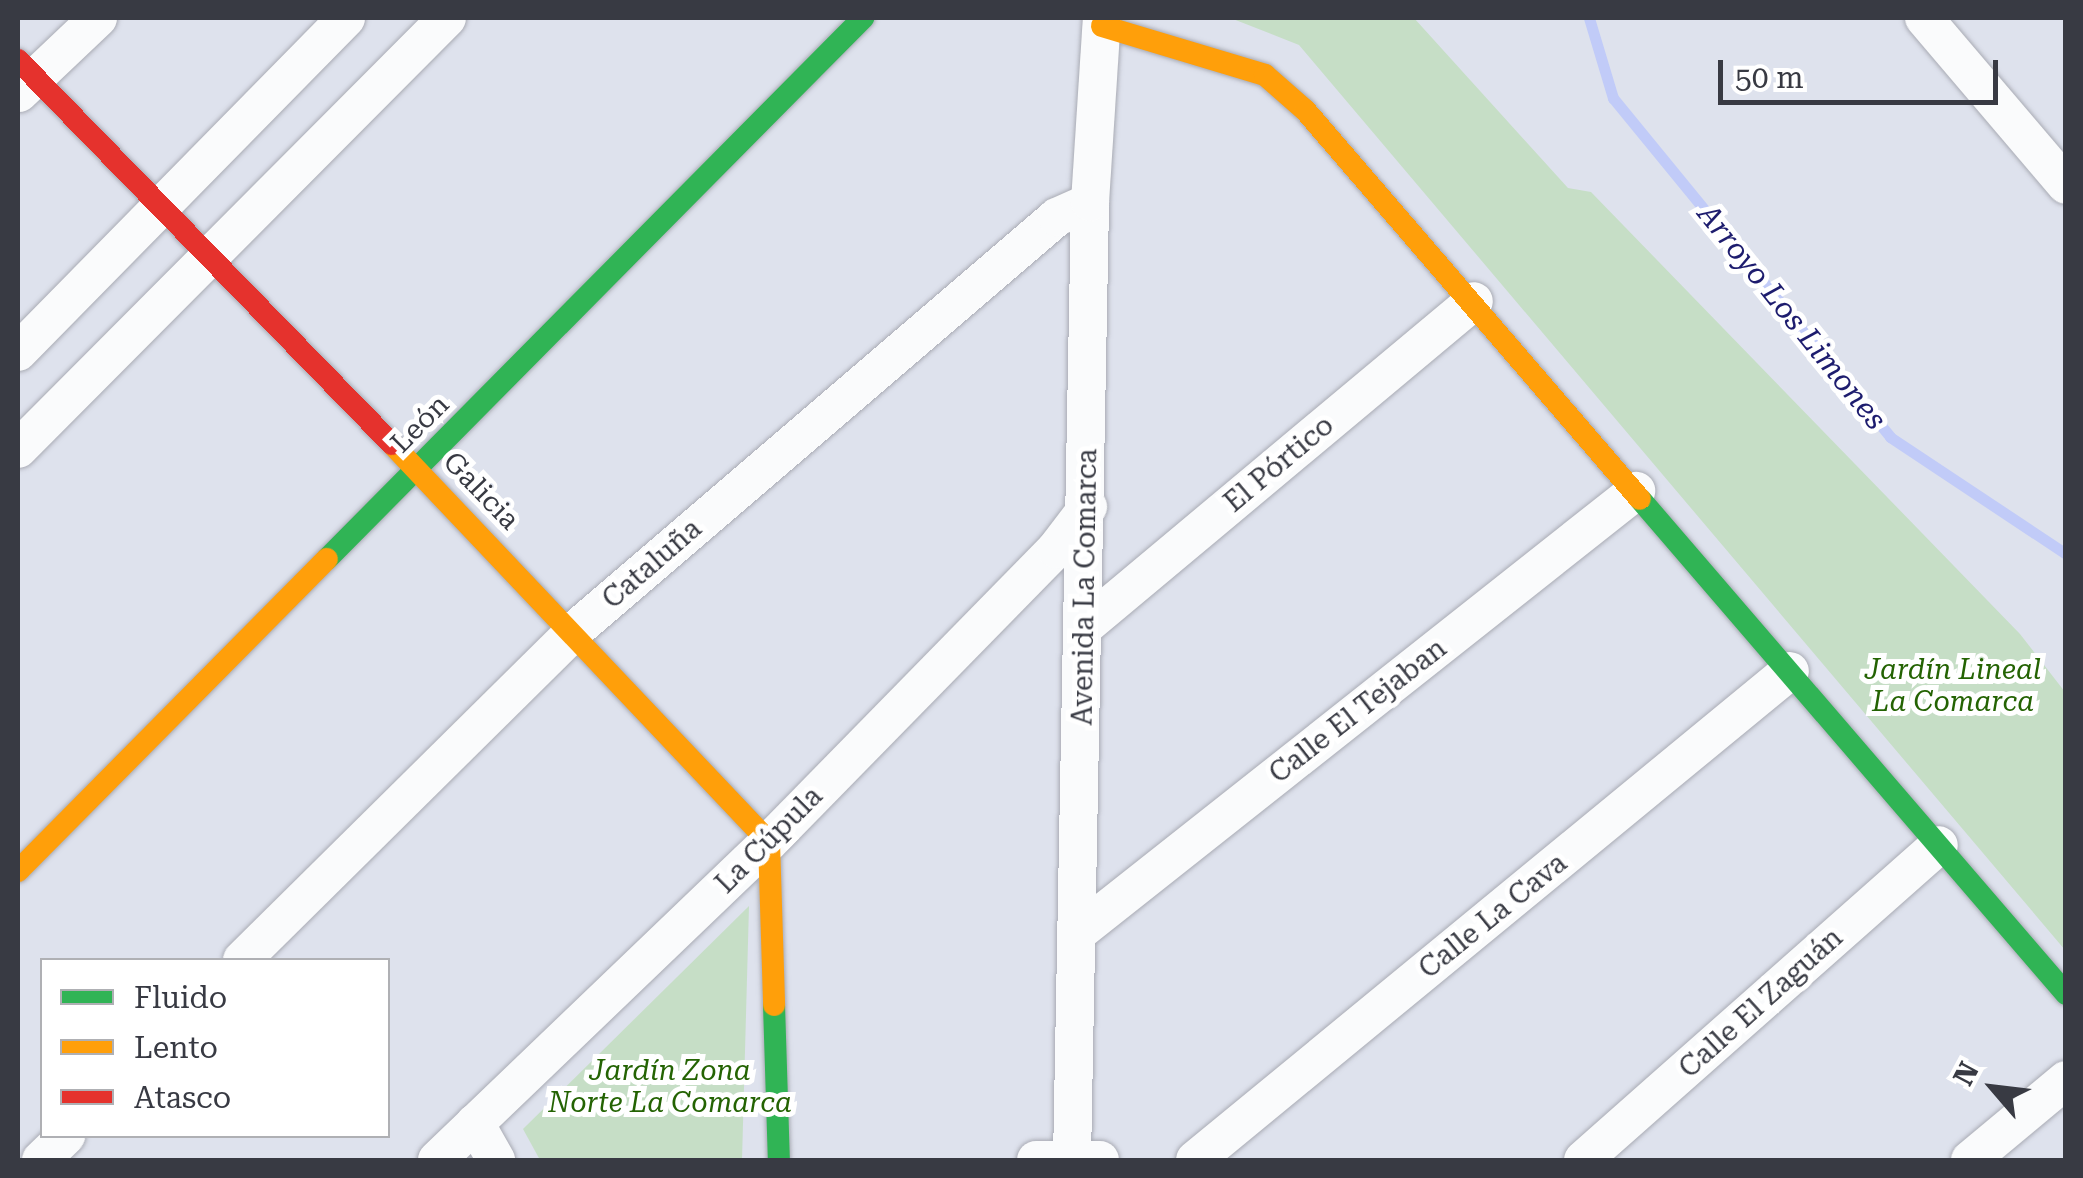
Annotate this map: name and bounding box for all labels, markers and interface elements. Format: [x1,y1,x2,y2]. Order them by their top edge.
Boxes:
scale bar [1723,40,2003,102]
text: 50 m [1735,60,1804,95]
water label: Arroyo Los Limones [1690,197,1894,437]
street label: León [384,388,456,460]
street label: El Pórtico [1217,409,1341,519]
street label: Galicia [436,445,526,537]
street label: Avenida La Comarca [1066,448,1104,726]
street label: Cataluña [596,512,708,616]
street label: Calle El Tejaban [1263,631,1453,791]
park label: Jardín Lineal La Comarca [1865,653,2041,719]
street label: La Cúpula [709,780,829,900]
street label: Calle La Cava [1412,846,1574,986]
street label: Calle El Zaguán [1672,921,1850,1085]
legend [40,958,390,1138]
text: Fluido [134,980,227,1015]
text: Lento [134,1030,218,1065]
north arrow [1943,1038,2043,1138]
park label: Jardín Zona Norte La Comarca [548,1054,792,1120]
text: N [1946,1056,1986,1091]
text: Atasco [134,1080,231,1115]

